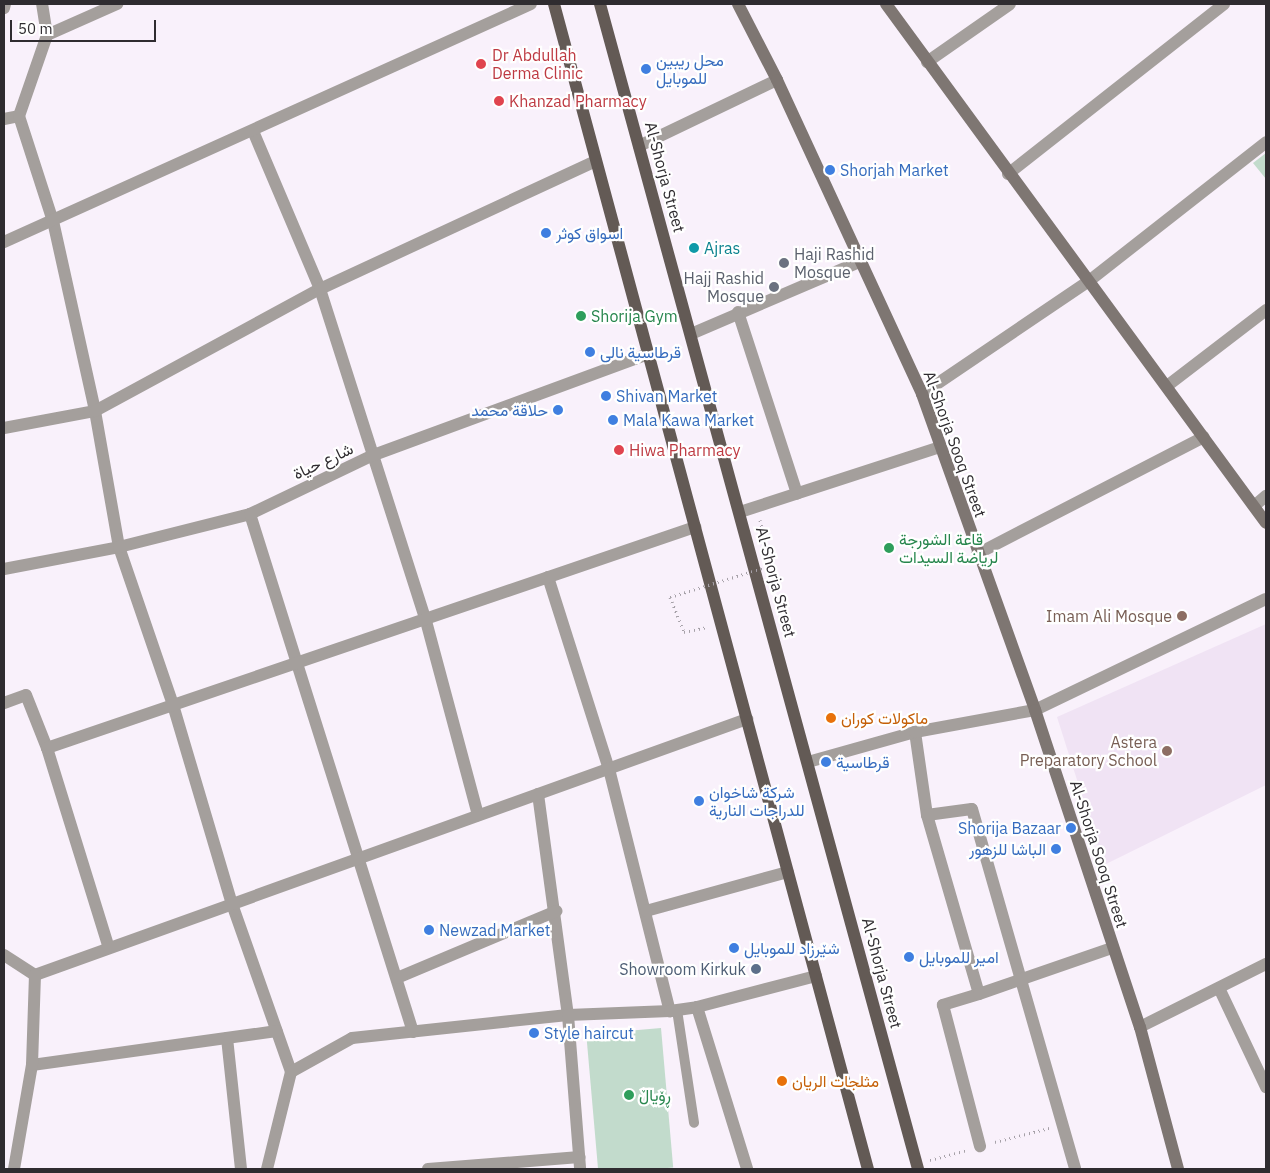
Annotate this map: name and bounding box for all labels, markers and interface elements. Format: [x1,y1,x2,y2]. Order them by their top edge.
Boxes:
scale bar [12,10,159,42]
text: 50 m [18,19,53,38]
place label: Dr Abdullah Derma Clinic [492,45,583,83]
place label: محل ريبين للموبايل [656,50,724,88]
marker: Dr Abdullah Derma Clinic [474,57,488,71]
marker: محل ريبين للموبايل [640,63,652,75]
place label: Khanzad Pharmacy [509,91,647,111]
marker: Khanzad Pharmacy [493,95,505,107]
street label: Al-Shorja Street [641,119,689,235]
place label: Shorjah Market [840,160,949,180]
marker: Shorjah Market [824,164,836,176]
place label: اسواق كوثر [556,223,623,243]
marker: اسواق كوثر [540,227,552,239]
place label: Ajras [704,238,740,258]
marker: Ajras [688,242,700,254]
place label: Haji Rashid Mosque [794,244,874,282]
marker: Haji Rashid Mosque [778,257,790,269]
place label: Hajj Rashid Mosque [684,268,764,306]
marker: Hajj Rashid Mosque [768,281,780,293]
place label: Shorija Gym [591,306,678,326]
marker: Shorija Gym [575,310,587,322]
place label: قرطاسية نالى [600,342,681,362]
marker: قرطاسية نالى [584,346,596,358]
street label: Al-Shorja Sooq Street [920,368,990,520]
place label: Shivan Market [616,386,717,406]
marker: Shivan Market [600,390,612,402]
place label: حلاقة محمد [471,400,548,420]
marker: حلاقة محمد [552,404,564,416]
place label: Mala Kawa Market [623,410,754,430]
marker: Mala Kawa Market [607,414,619,426]
street label: شارع حياة [290,439,356,483]
place label: Hiwa Pharmacy [629,440,741,460]
marker: Hiwa Pharmacy [613,444,625,456]
street label: Al-Shorja Street [752,524,800,640]
place label: قاعة الشورجة لرياضة السيدات [899,529,998,567]
marker: قاعة الشورجة لرياضة السيدات [883,542,895,554]
place label: Imam Ali Mosque [1046,606,1172,626]
marker: Imam Ali Mosque [1176,610,1188,622]
place label: ماكولات كوران [841,708,928,728]
marker: ماكولات كوران [825,712,837,724]
place label: Astera Preparatory School [1020,732,1157,770]
marker: Astera Preparatory School [1161,745,1173,757]
place label: قرطاسية [836,752,890,772]
marker: قرطاسية [820,756,832,768]
street label: Al-Shorja Sooq Street [1066,778,1132,930]
place label: شركة شاخوان للدراجات النارية [709,782,805,820]
marker: شركة شاخوان للدراجات النارية [693,795,705,807]
place label: Shorija Bazaar [958,818,1061,838]
marker: Shorija Bazaar [1065,822,1077,834]
place label: الباشا للزهور [969,839,1046,859]
marker: الباشا للزهور [1050,843,1062,855]
street label: Al-Shorja Street [858,915,906,1031]
place label: Newzad Market [439,920,550,940]
marker: Newzad Market [423,924,435,936]
place label: شێرزاد للموبايل [744,938,840,958]
marker: شێرزاد للموبايل [728,942,740,954]
place label: امير للموبايل [919,947,999,967]
marker: امير للموبايل [903,951,915,963]
place label: Showroom Kirkuk [619,959,746,979]
marker: Showroom Kirkuk [750,963,762,975]
place label: Style haircut [544,1023,634,1043]
marker: Style haircut [528,1027,540,1039]
place label: مثلجات الريان [792,1071,879,1091]
marker: مثلجات الريان [776,1075,788,1087]
place label: ڕۆیاڵ [639,1085,671,1105]
marker: ڕۆیاڵ [623,1089,635,1101]

